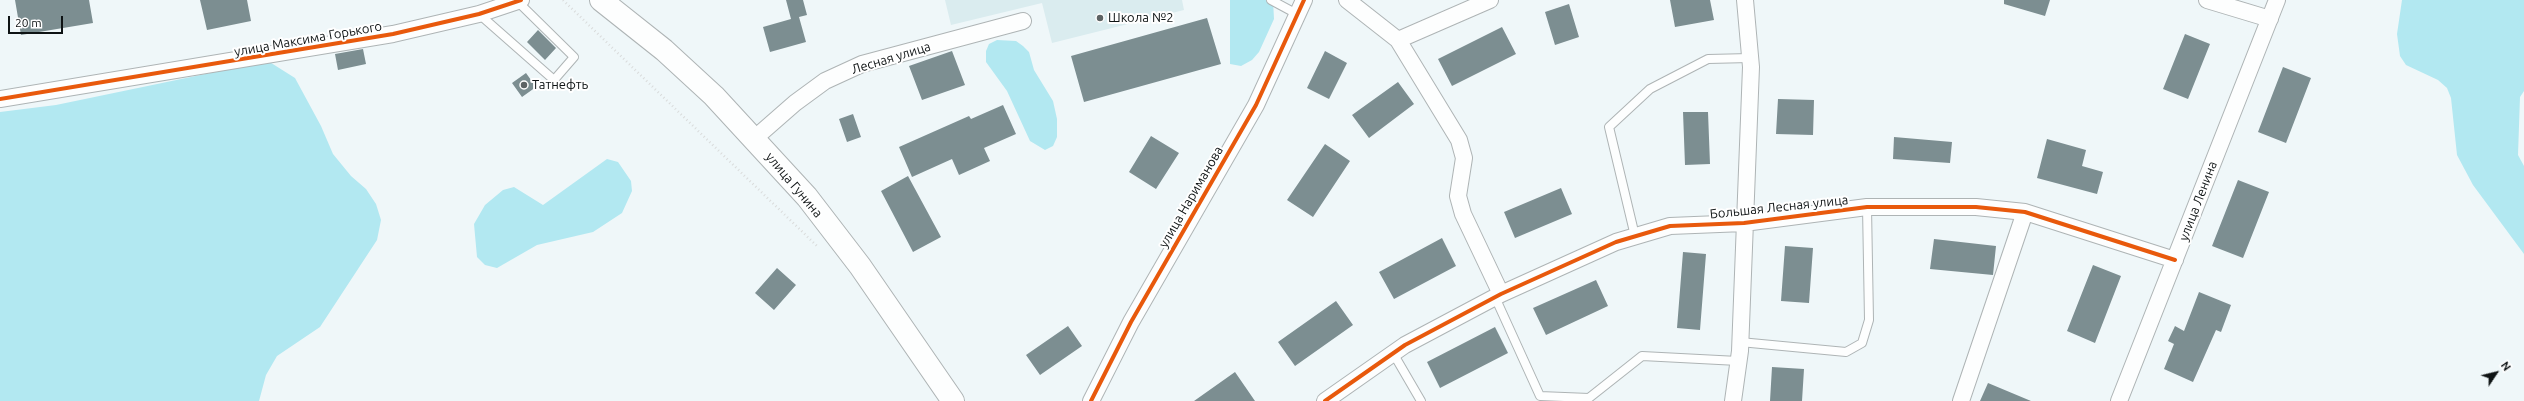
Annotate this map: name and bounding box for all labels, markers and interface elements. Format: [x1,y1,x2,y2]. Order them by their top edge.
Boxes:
scale bar [10,8,65,34]
place label: Школа №2 [1108,10,1174,26]
marker: Школа №2 [1095,13,1105,23]
text: 20 m [15,16,42,29]
street label: улица Максима Горького [233,18,383,60]
street label: Лесная улица [849,39,933,77]
place label: Татнефть [532,77,588,93]
marker: Татнефть [519,80,529,90]
street label: улица Нариманова [1156,143,1226,251]
street label: улица Гунина [762,149,826,221]
street label: улица Ленина [2176,159,2220,243]
street label: Большая Лесная улица [1709,192,1849,222]
north arrow [2476,353,2516,393]
text: N [2499,359,2513,373]

